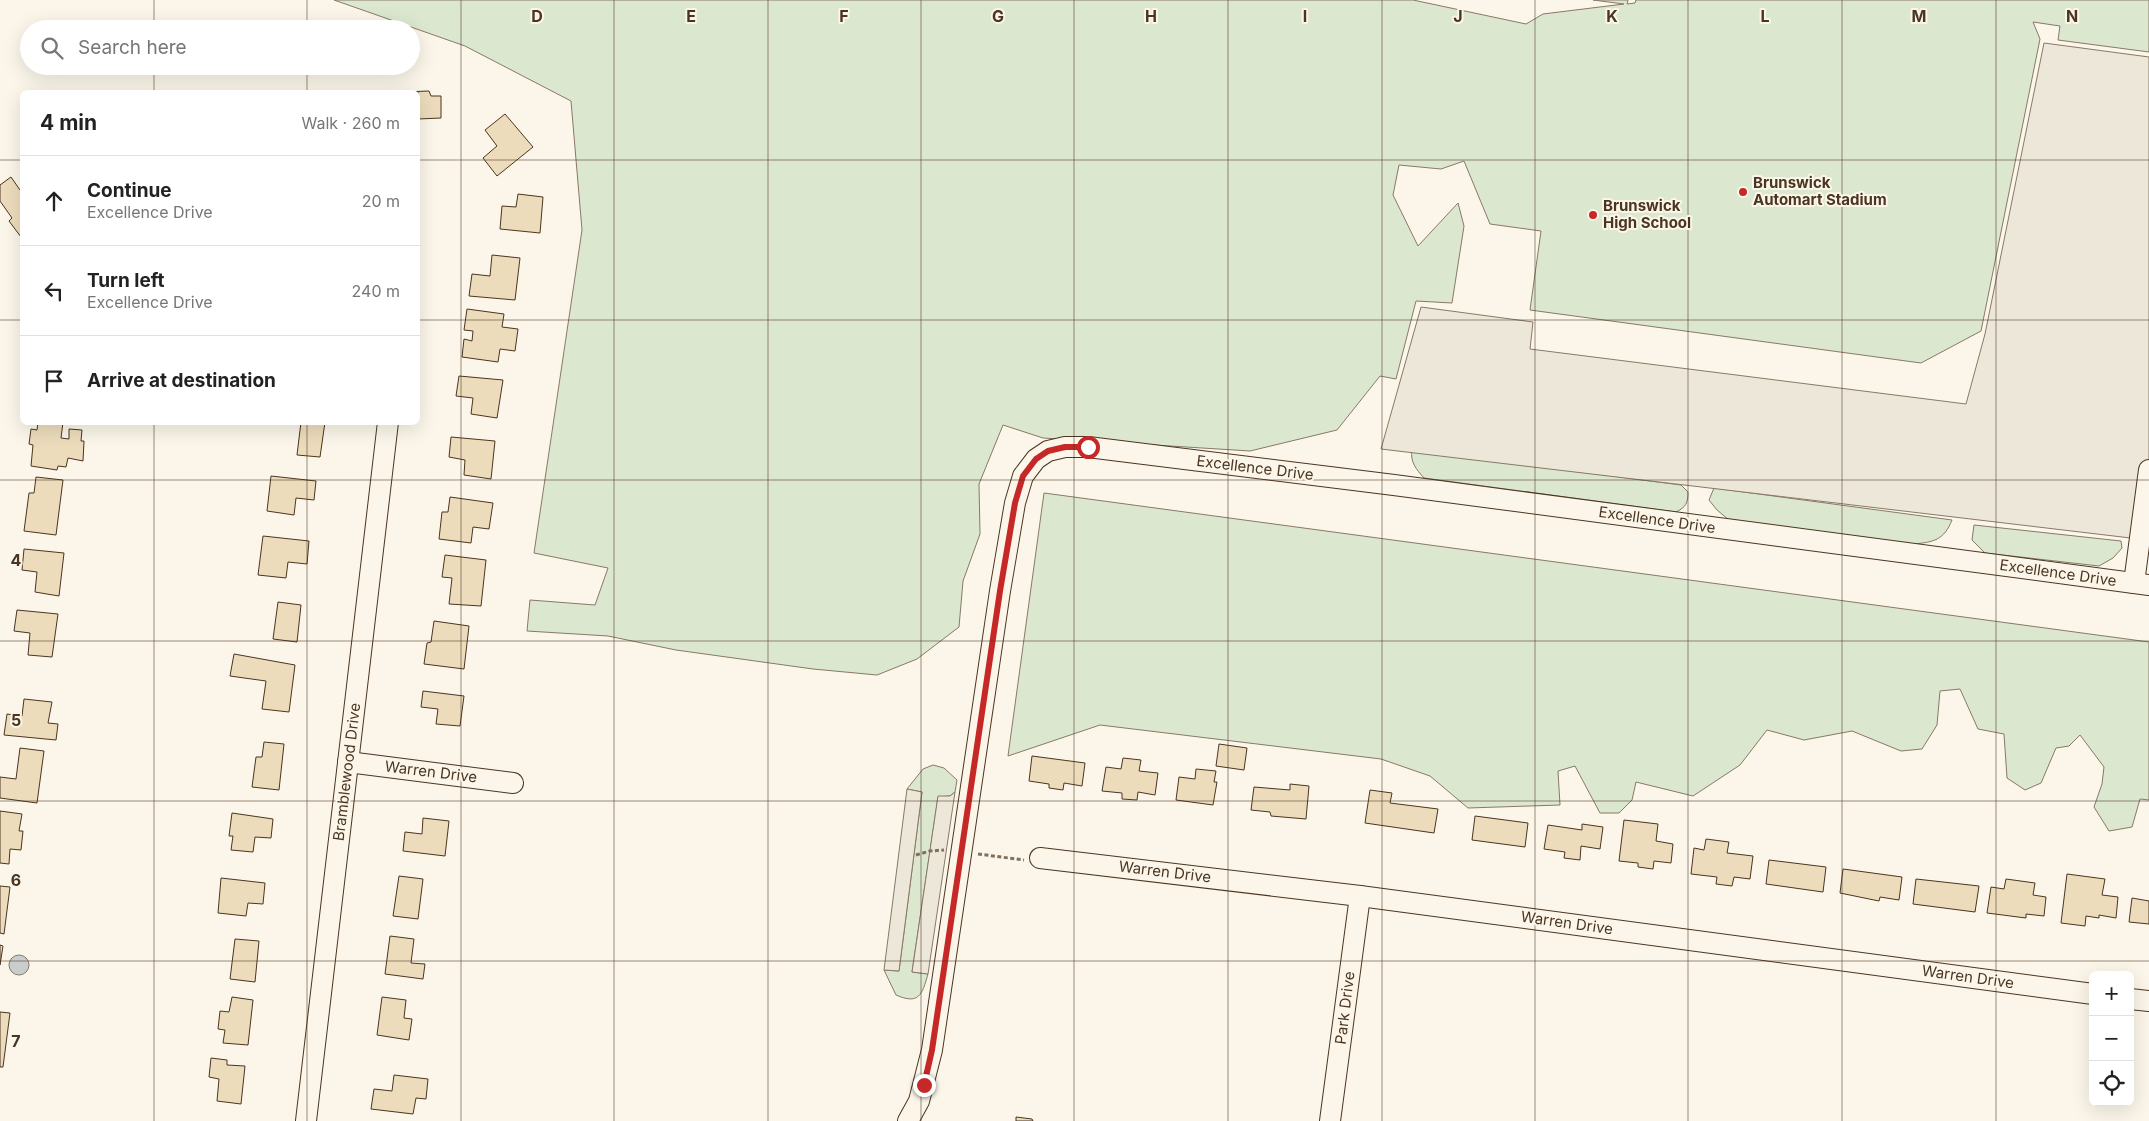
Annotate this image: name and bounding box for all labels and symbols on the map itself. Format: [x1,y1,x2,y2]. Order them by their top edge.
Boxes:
text: D [531,6,543,26]
text: E [686,6,696,26]
text: F [839,6,849,26]
text: G [992,6,1004,26]
text: H [1145,6,1157,26]
text: I [1303,6,1307,26]
text: J [1453,6,1463,26]
text: K [1606,6,1618,26]
text: L [1760,6,1770,26]
text: M [1912,6,1926,26]
text: N [2066,6,2078,26]
place label: Brunswick Automart Stadium [1753,173,1887,209]
marker: Brunswick Automart Stadium [1737,186,1749,198]
place label: Brunswick High School [1603,196,1691,232]
marker: Brunswick High School [1587,209,1599,221]
route start [1077,436,1100,459]
street label: Excellence Drive [1195,451,1315,484]
street label: Excellence Drive [1597,502,1717,537]
text: 4 [11,550,22,570]
street label: Excellence Drive [1998,555,2118,590]
street label: Bramblewood Drive [329,702,364,842]
text: 5 [11,710,21,730]
street label: Warren Drive [384,756,478,787]
street label: Warren Drive [1118,856,1212,887]
text: 6 [11,870,21,890]
street label: Warren Drive [1520,907,1614,938]
street label: Warren Drive [1921,961,2015,992]
street label: Park Drive [1331,970,1358,1046]
text: 7 [11,1031,21,1051]
route end [913,1074,936,1097]

